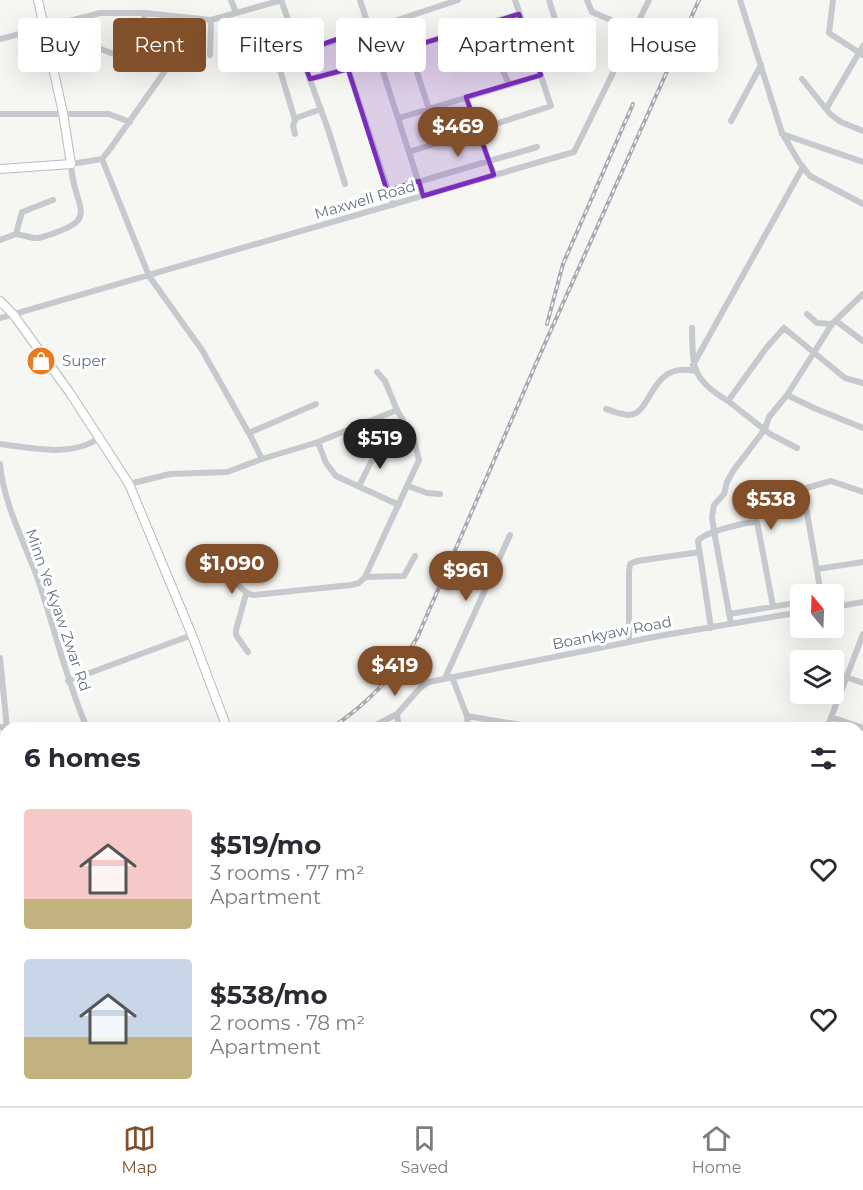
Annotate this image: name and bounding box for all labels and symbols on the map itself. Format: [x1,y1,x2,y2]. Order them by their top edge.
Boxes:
pin: $469 [422,107,494,158]
street label: Maxwell Road [312,176,418,223]
shop icon: Super [25,345,57,377]
place label: Super [62,351,107,370]
pin: $519 [344,419,416,470]
pin: $538 [735,480,807,531]
street label: Minn Ye Kyaw Zwar Rd [22,526,95,694]
pin: $1,090 [183,544,281,595]
pin: $961 [430,551,502,602]
north arrow [790,584,844,638]
street label: Boankyaw Road [551,612,673,653]
pin: $419 [359,646,431,697]

